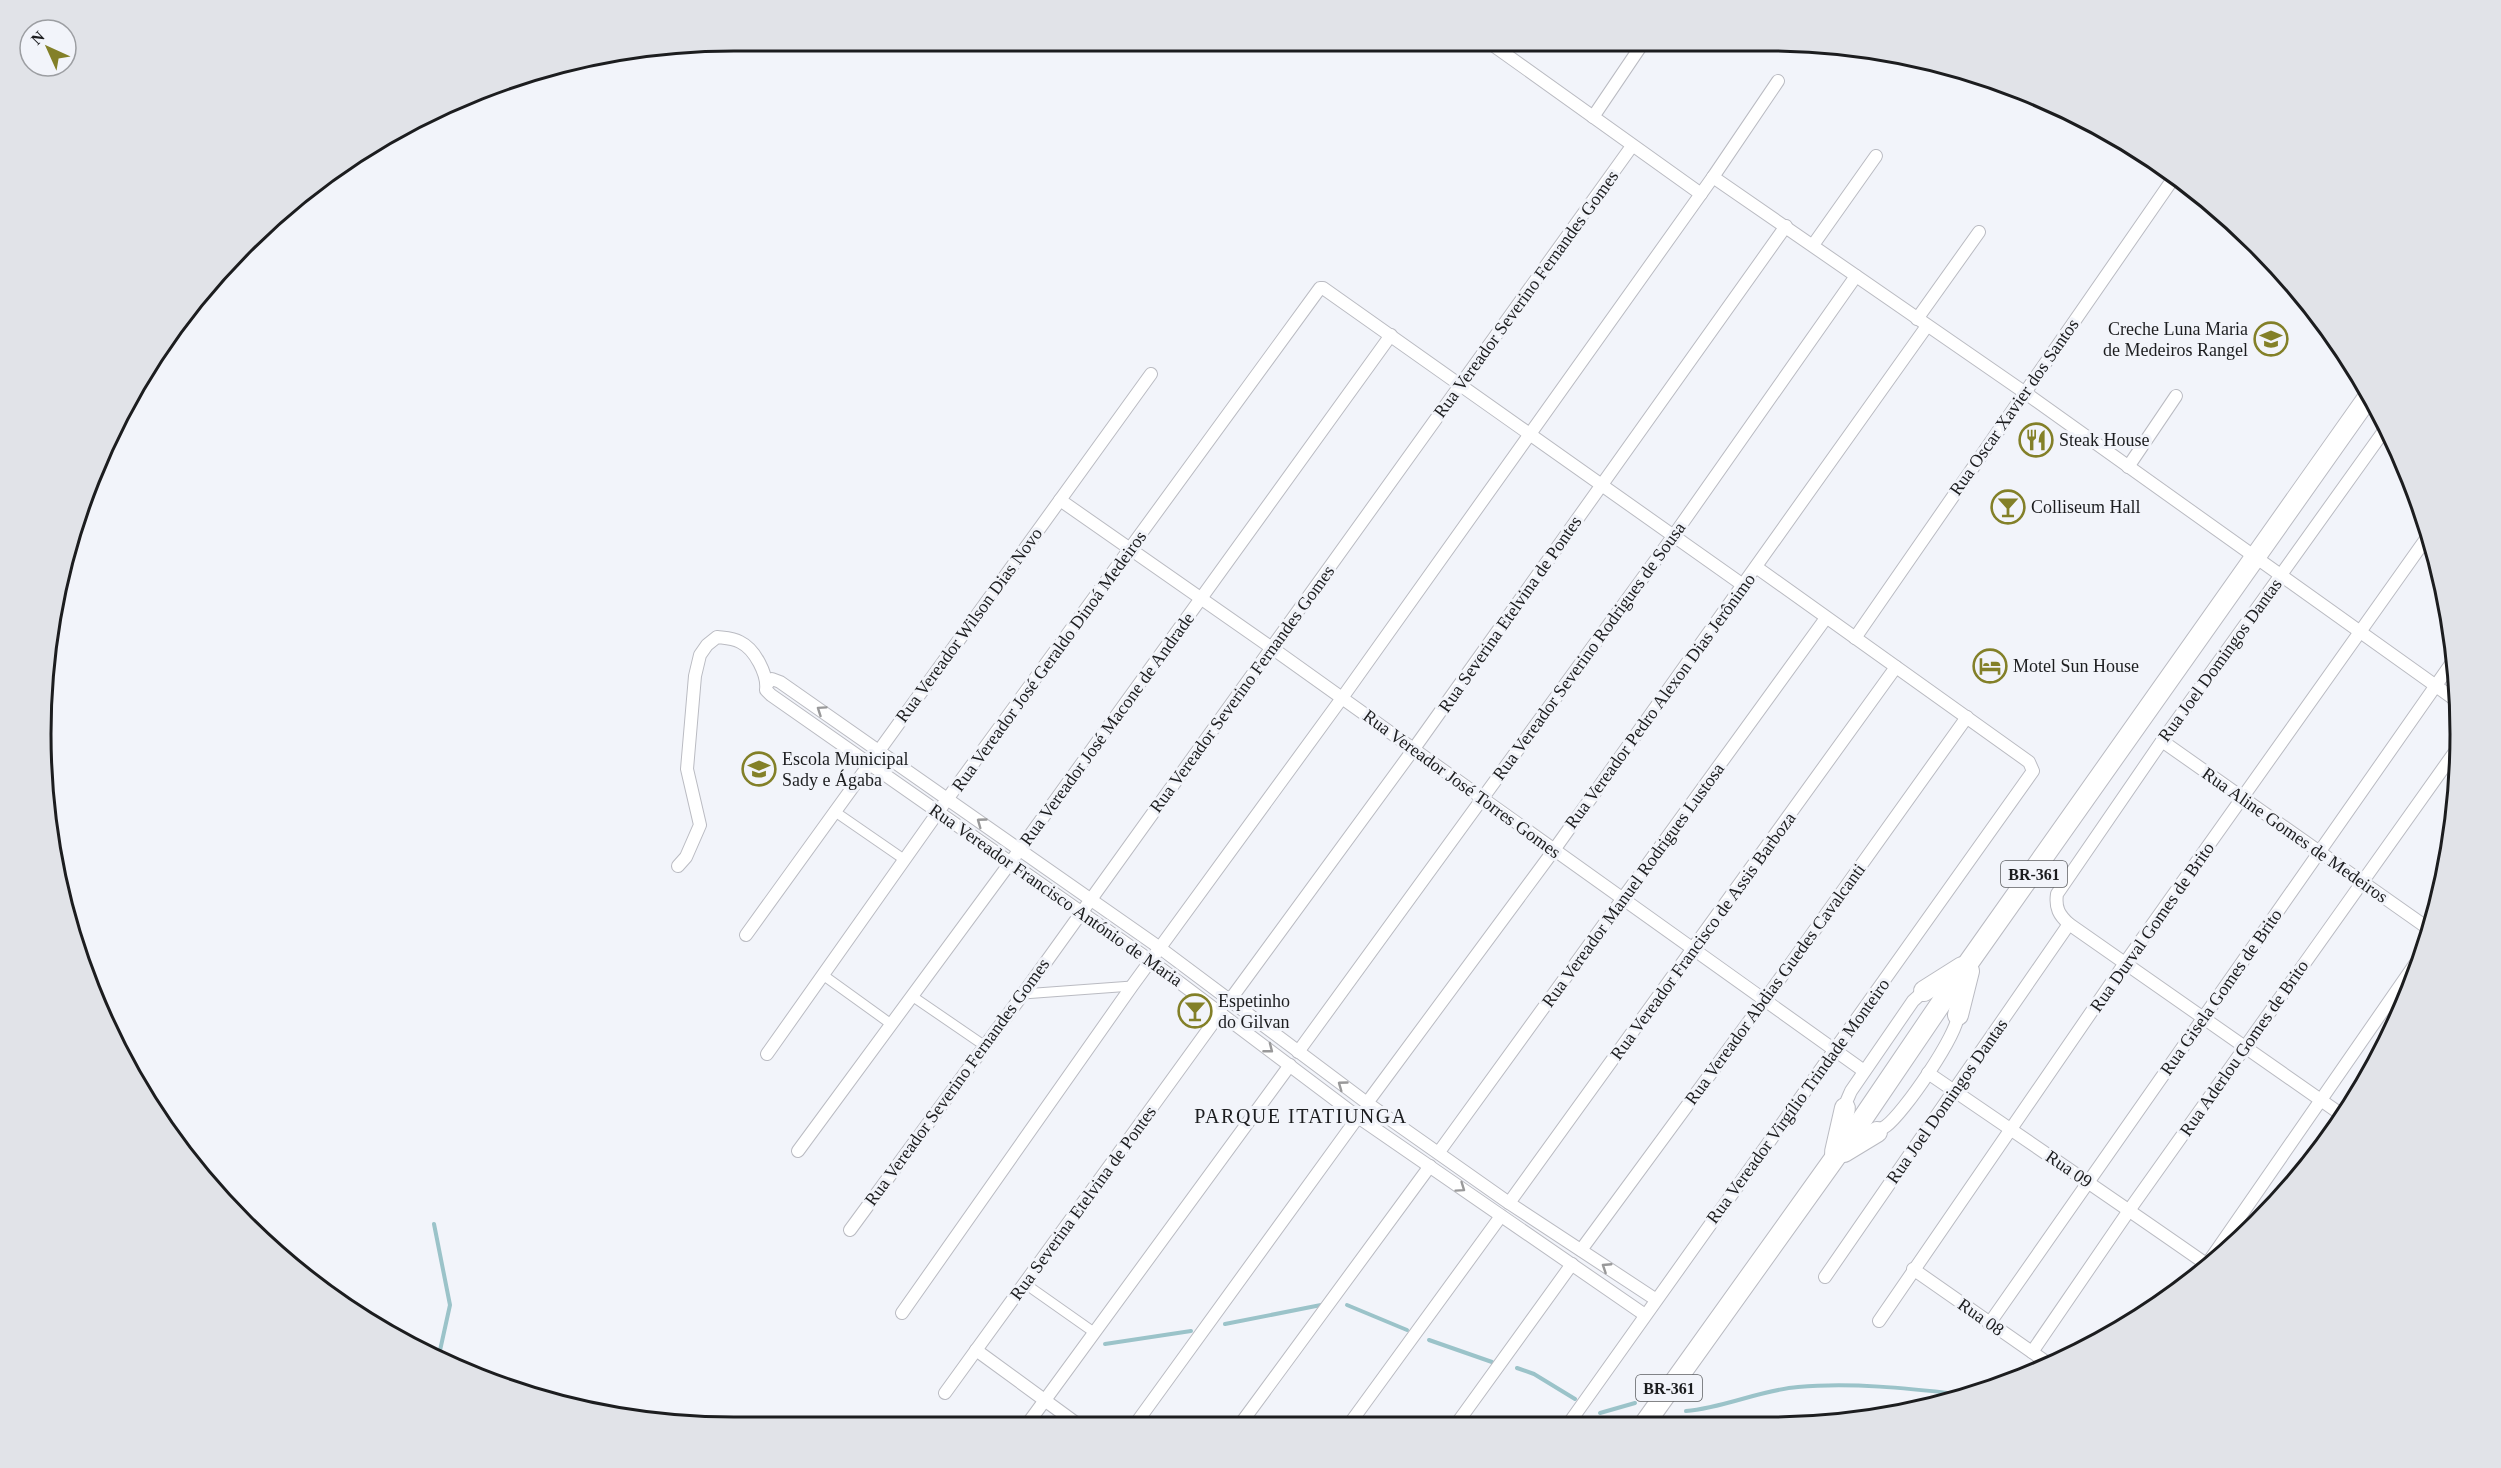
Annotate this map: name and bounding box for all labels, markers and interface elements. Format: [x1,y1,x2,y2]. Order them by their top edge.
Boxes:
north arrow [18,18,78,78]
text: N [28,27,48,48]
street label: Rua Vereador Severino Fernandes Gomes [1430,167,1622,421]
street label: Rua Oscar Xavier dos Santos [1945,315,2083,499]
place label: Creche Luna Maria de Medeiros Rangel [2103,319,2248,360]
school or university icon: Creche Luna Maria de Medeiros Rangel [2253,321,2289,357]
restaurant icon: Steak House [2018,422,2054,458]
place label: Steak House [2059,430,2149,450]
bar icon: Colliseum Hall [1990,489,2026,525]
place label: Colliseum Hall [2031,497,2141,517]
street label: Rua Severina Etelvina de Pontes [1434,512,1586,716]
street label: Rua Vereador Severino Rodrigues de Sousa [1489,518,1689,784]
street label: Rua Vereador Wilson Dias Novo [892,524,1046,726]
street label: Rua Vereador José Geraldo Dinoá Medeiros [948,527,1150,795]
street label: Rua Vereador Severino Fernandes Gomes [1146,562,1338,816]
street label: Rua Vereador Pedro Alexon Dias Jerônimo [1561,570,1759,832]
street label: Rua Joel Domingos Dantas [2154,575,2286,745]
street label: Rua Vereador José Macone de Andrade [1016,609,1198,849]
hotel icon: Motel Sun House [1972,648,2008,684]
place label: Motel Sun House [2013,656,2139,676]
one-way arrow [817,706,828,717]
street label: Rua Vereador José Torres Gomes [1359,706,1565,862]
place label: Escola Municipal Sady e Ágaba [782,749,908,790]
school or university icon: Escola Municipal Sady e Ágaba [741,751,777,787]
street label: Rua Vereador Manuel Rodrigues Lustosa [1538,759,1728,1011]
street label: Rua Aline Gomes de Medeiros [2198,763,2392,907]
street label: Rua Vereador Francisco António de Maria [926,800,1186,990]
street label: Rua Vereador Francisco de Assis Barboza [1606,808,1800,1064]
one-way arrow [977,818,988,829]
street label: Rua Durval Gomes de Brito [2086,839,2218,1015]
street label: Rua Vereador Abdias Guedes Cavalcanti [1681,860,1869,1108]
road number: BR-361 [2001,861,2067,887]
street label: Rua Gisela Gomes de Brito [2156,905,2286,1079]
street label: Rua Vereador Severino Fernandes Gomes [861,955,1053,1209]
street label: Rua Aderlou Gomes de Brito [2176,956,2312,1140]
street label: Rua Vereador Virgílio Trindade Monteiro [1702,975,1894,1227]
place label: Espetinho do Gilvan [1218,991,1290,1032]
bar icon: Espetinho do Gilvan [1177,993,1213,1029]
street label: Rua Joel Domingos Dantas [1882,1015,2012,1187]
one-way arrow [1262,1042,1273,1053]
one-way arrow [1338,1081,1349,1092]
street label: Rua Severina Etelvina de Pontes [1006,1102,1160,1304]
district label: PARQUE ITATIUNGA [1194,1105,1408,1127]
street label: Rua 09 [2042,1146,2096,1192]
one-way arrow [1454,1181,1465,1192]
one-way arrow [1602,1263,1613,1274]
street label: Rua 08 [1954,1294,2008,1340]
road number: BR-361 [1636,1375,1702,1401]

